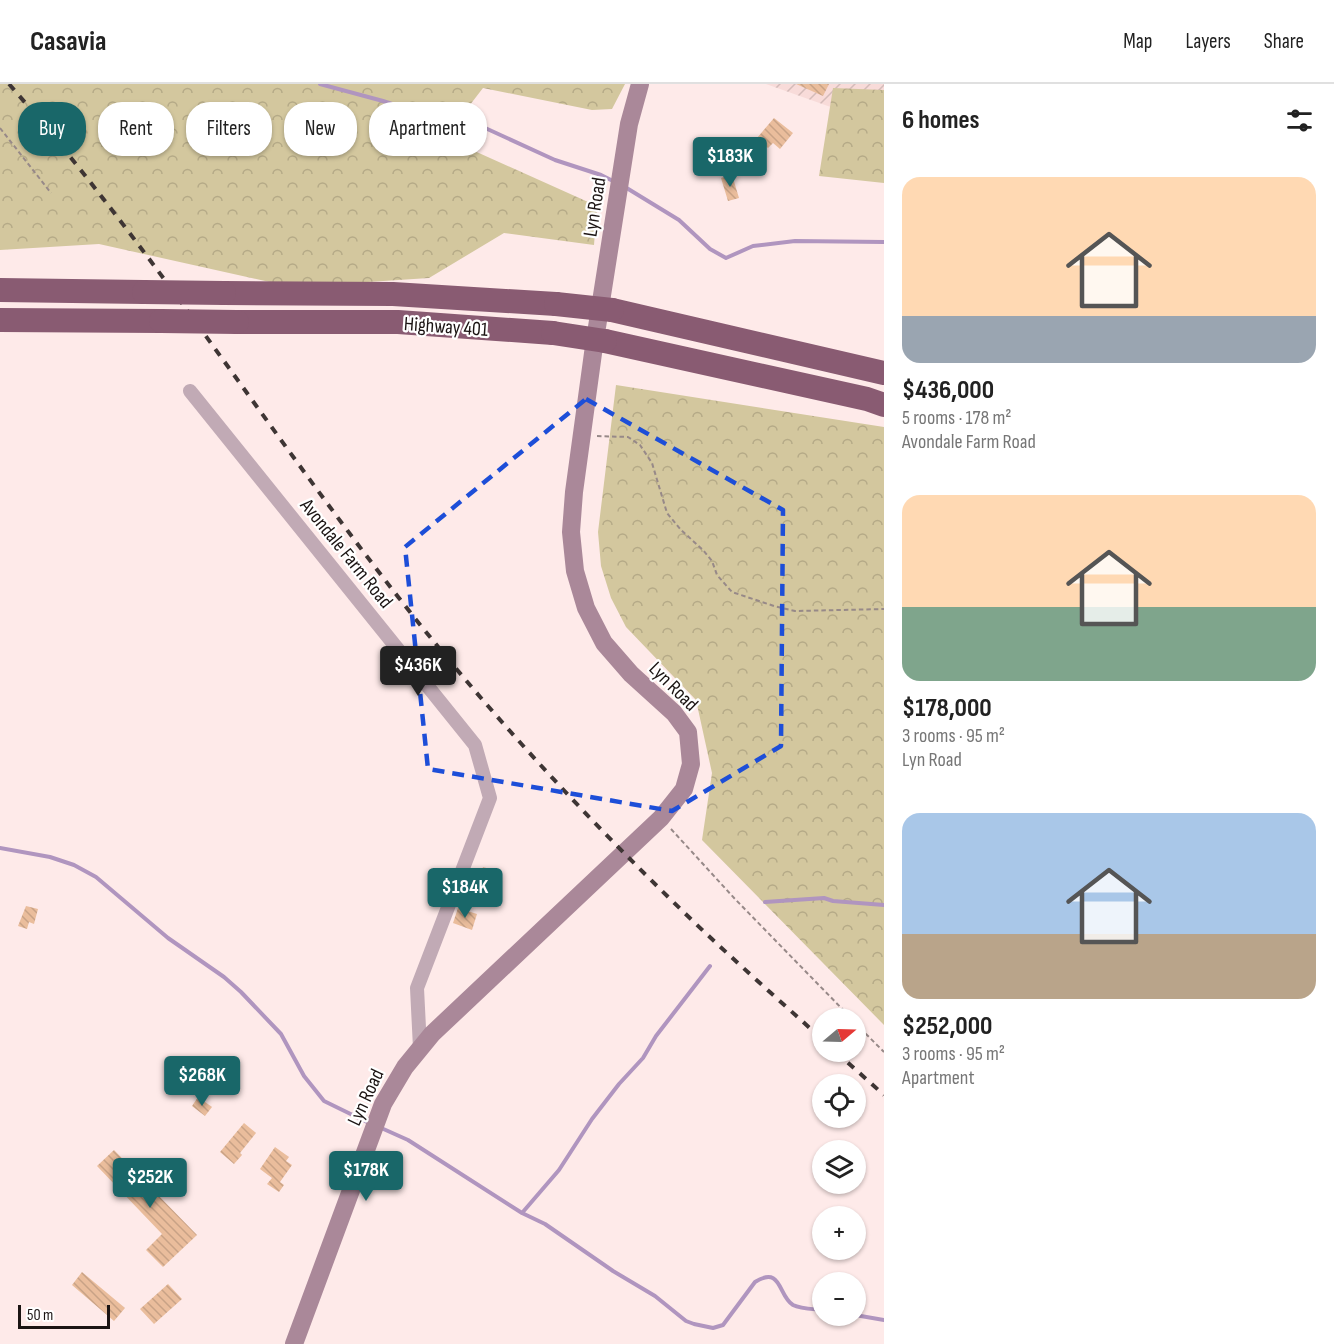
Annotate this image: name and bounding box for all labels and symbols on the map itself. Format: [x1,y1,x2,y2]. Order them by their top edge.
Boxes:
pin: $183K [688,137,772,188]
street label: Lyn Road [578,176,612,239]
street label: Highway 401 [403,312,489,342]
street label: Avondale Farm Road [294,493,398,613]
pin: $436K [376,646,460,697]
street label: Lyn Road [644,657,703,716]
pin: $184K [423,868,507,919]
north arrow [812,1008,866,1062]
pin: $268K [160,1056,244,1107]
street label: Lyn Road [342,1065,389,1130]
pin: $178K [324,1151,408,1202]
pin: $252K [108,1158,192,1209]
scale bar [18,1302,110,1330]

